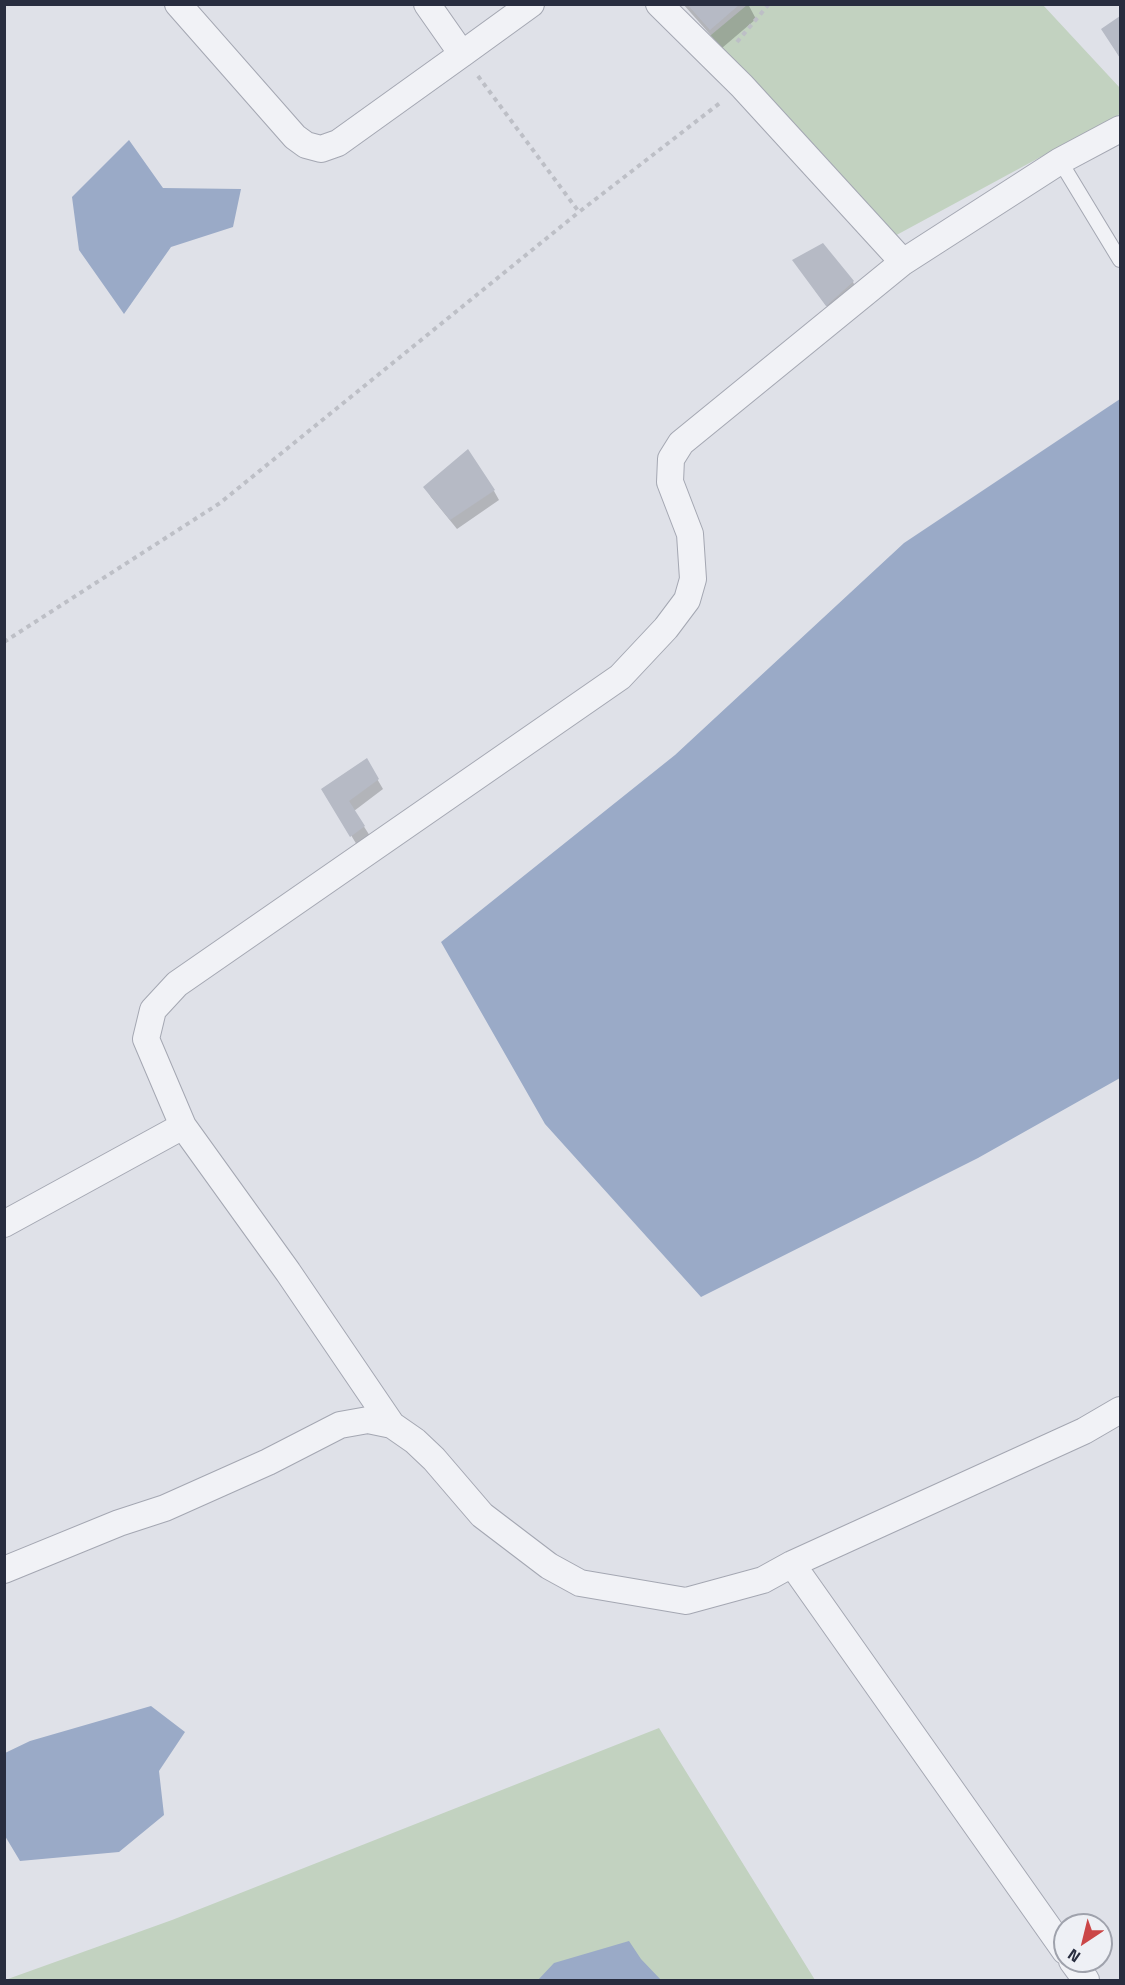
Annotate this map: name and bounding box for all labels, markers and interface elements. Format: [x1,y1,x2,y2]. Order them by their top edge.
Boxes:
north arrow [1053,1913,1113,1973]
text: N [1062,1943,1085,1969]

